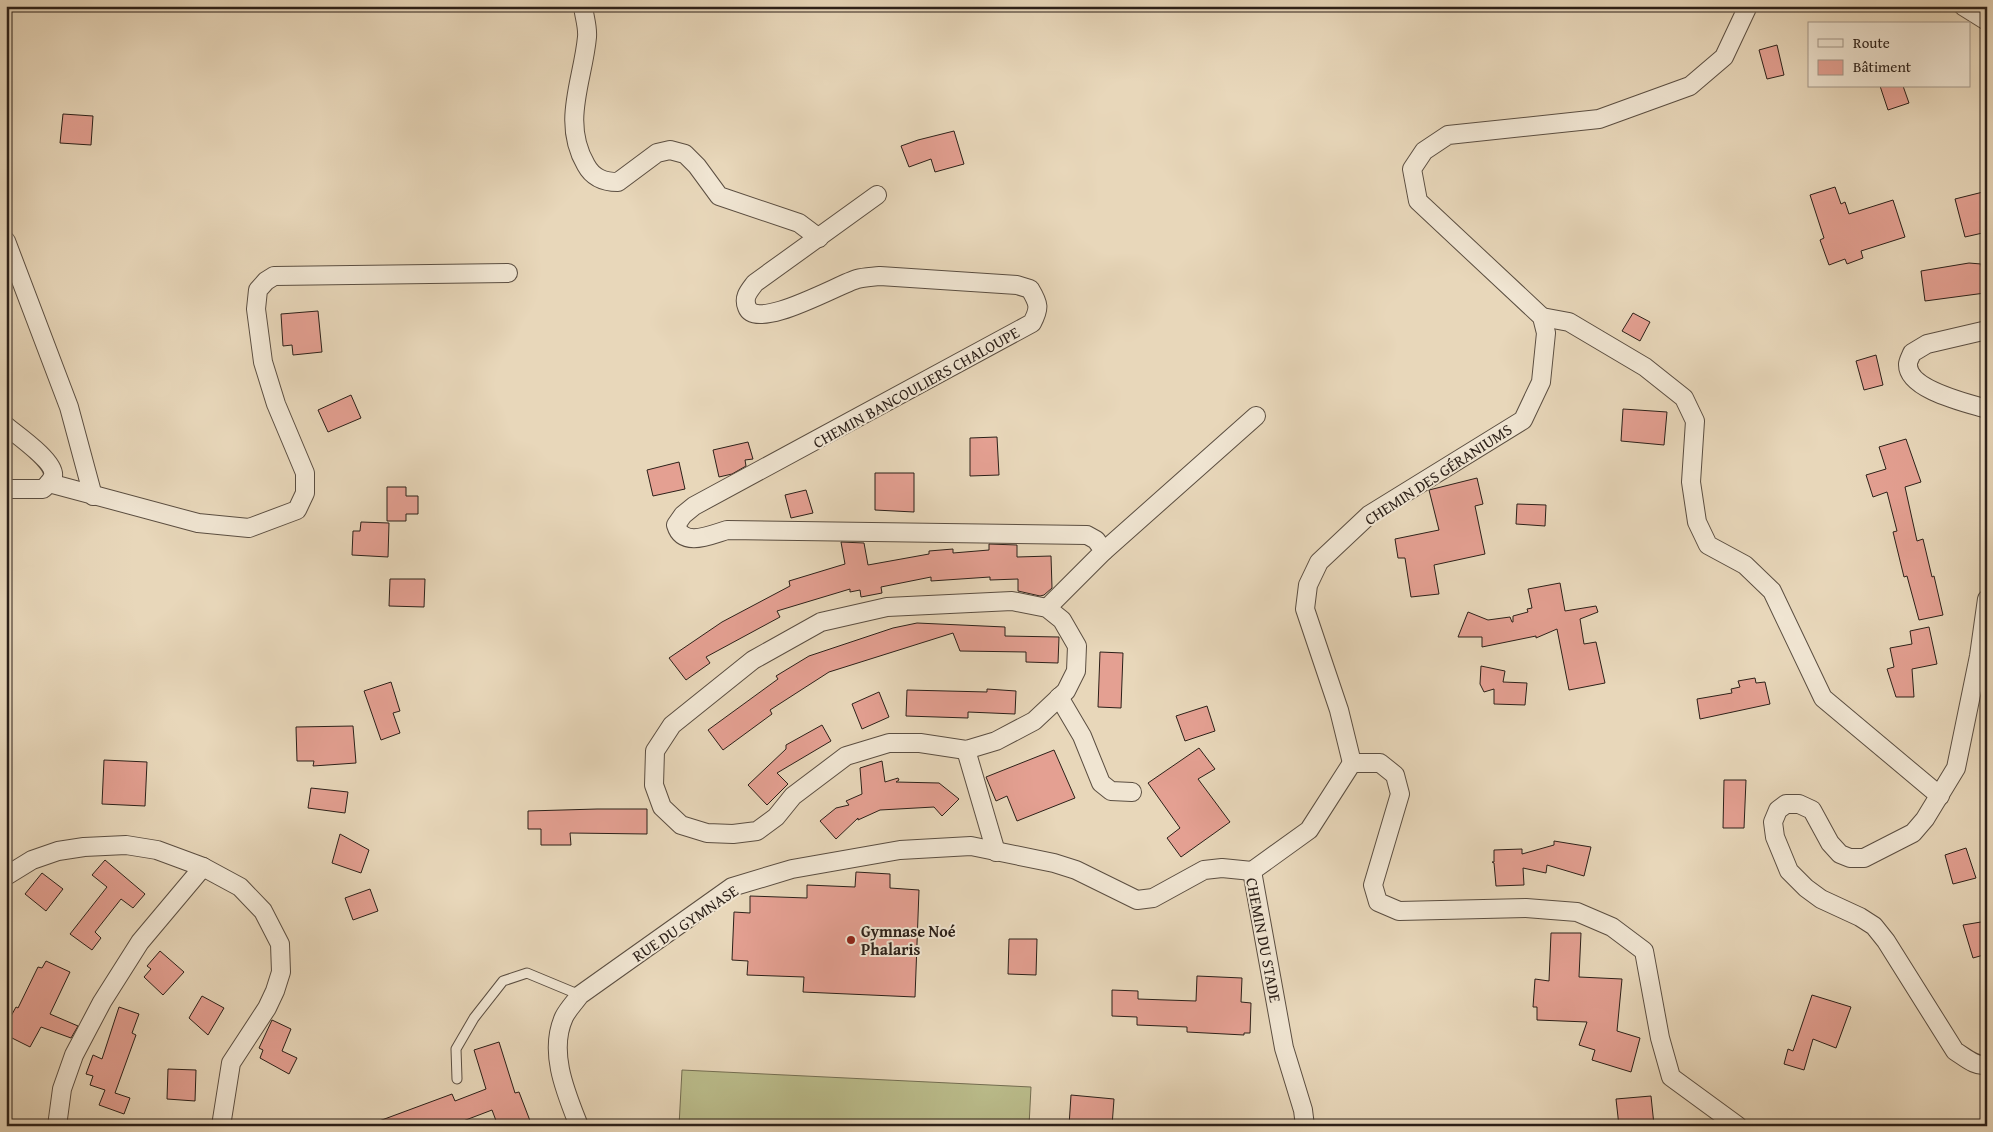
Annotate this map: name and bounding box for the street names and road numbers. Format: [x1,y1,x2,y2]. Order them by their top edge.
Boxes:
street label: CHEMIN BANCOULIERS CHALOUPE [808,320,1024,454]
street label: CHEMIN DES GÉRANIUMS [1359,417,1517,531]
street label: CHEMIN DU STADE [1240,876,1288,1004]
street label: RUE DU GYMNASE [627,879,743,967]

